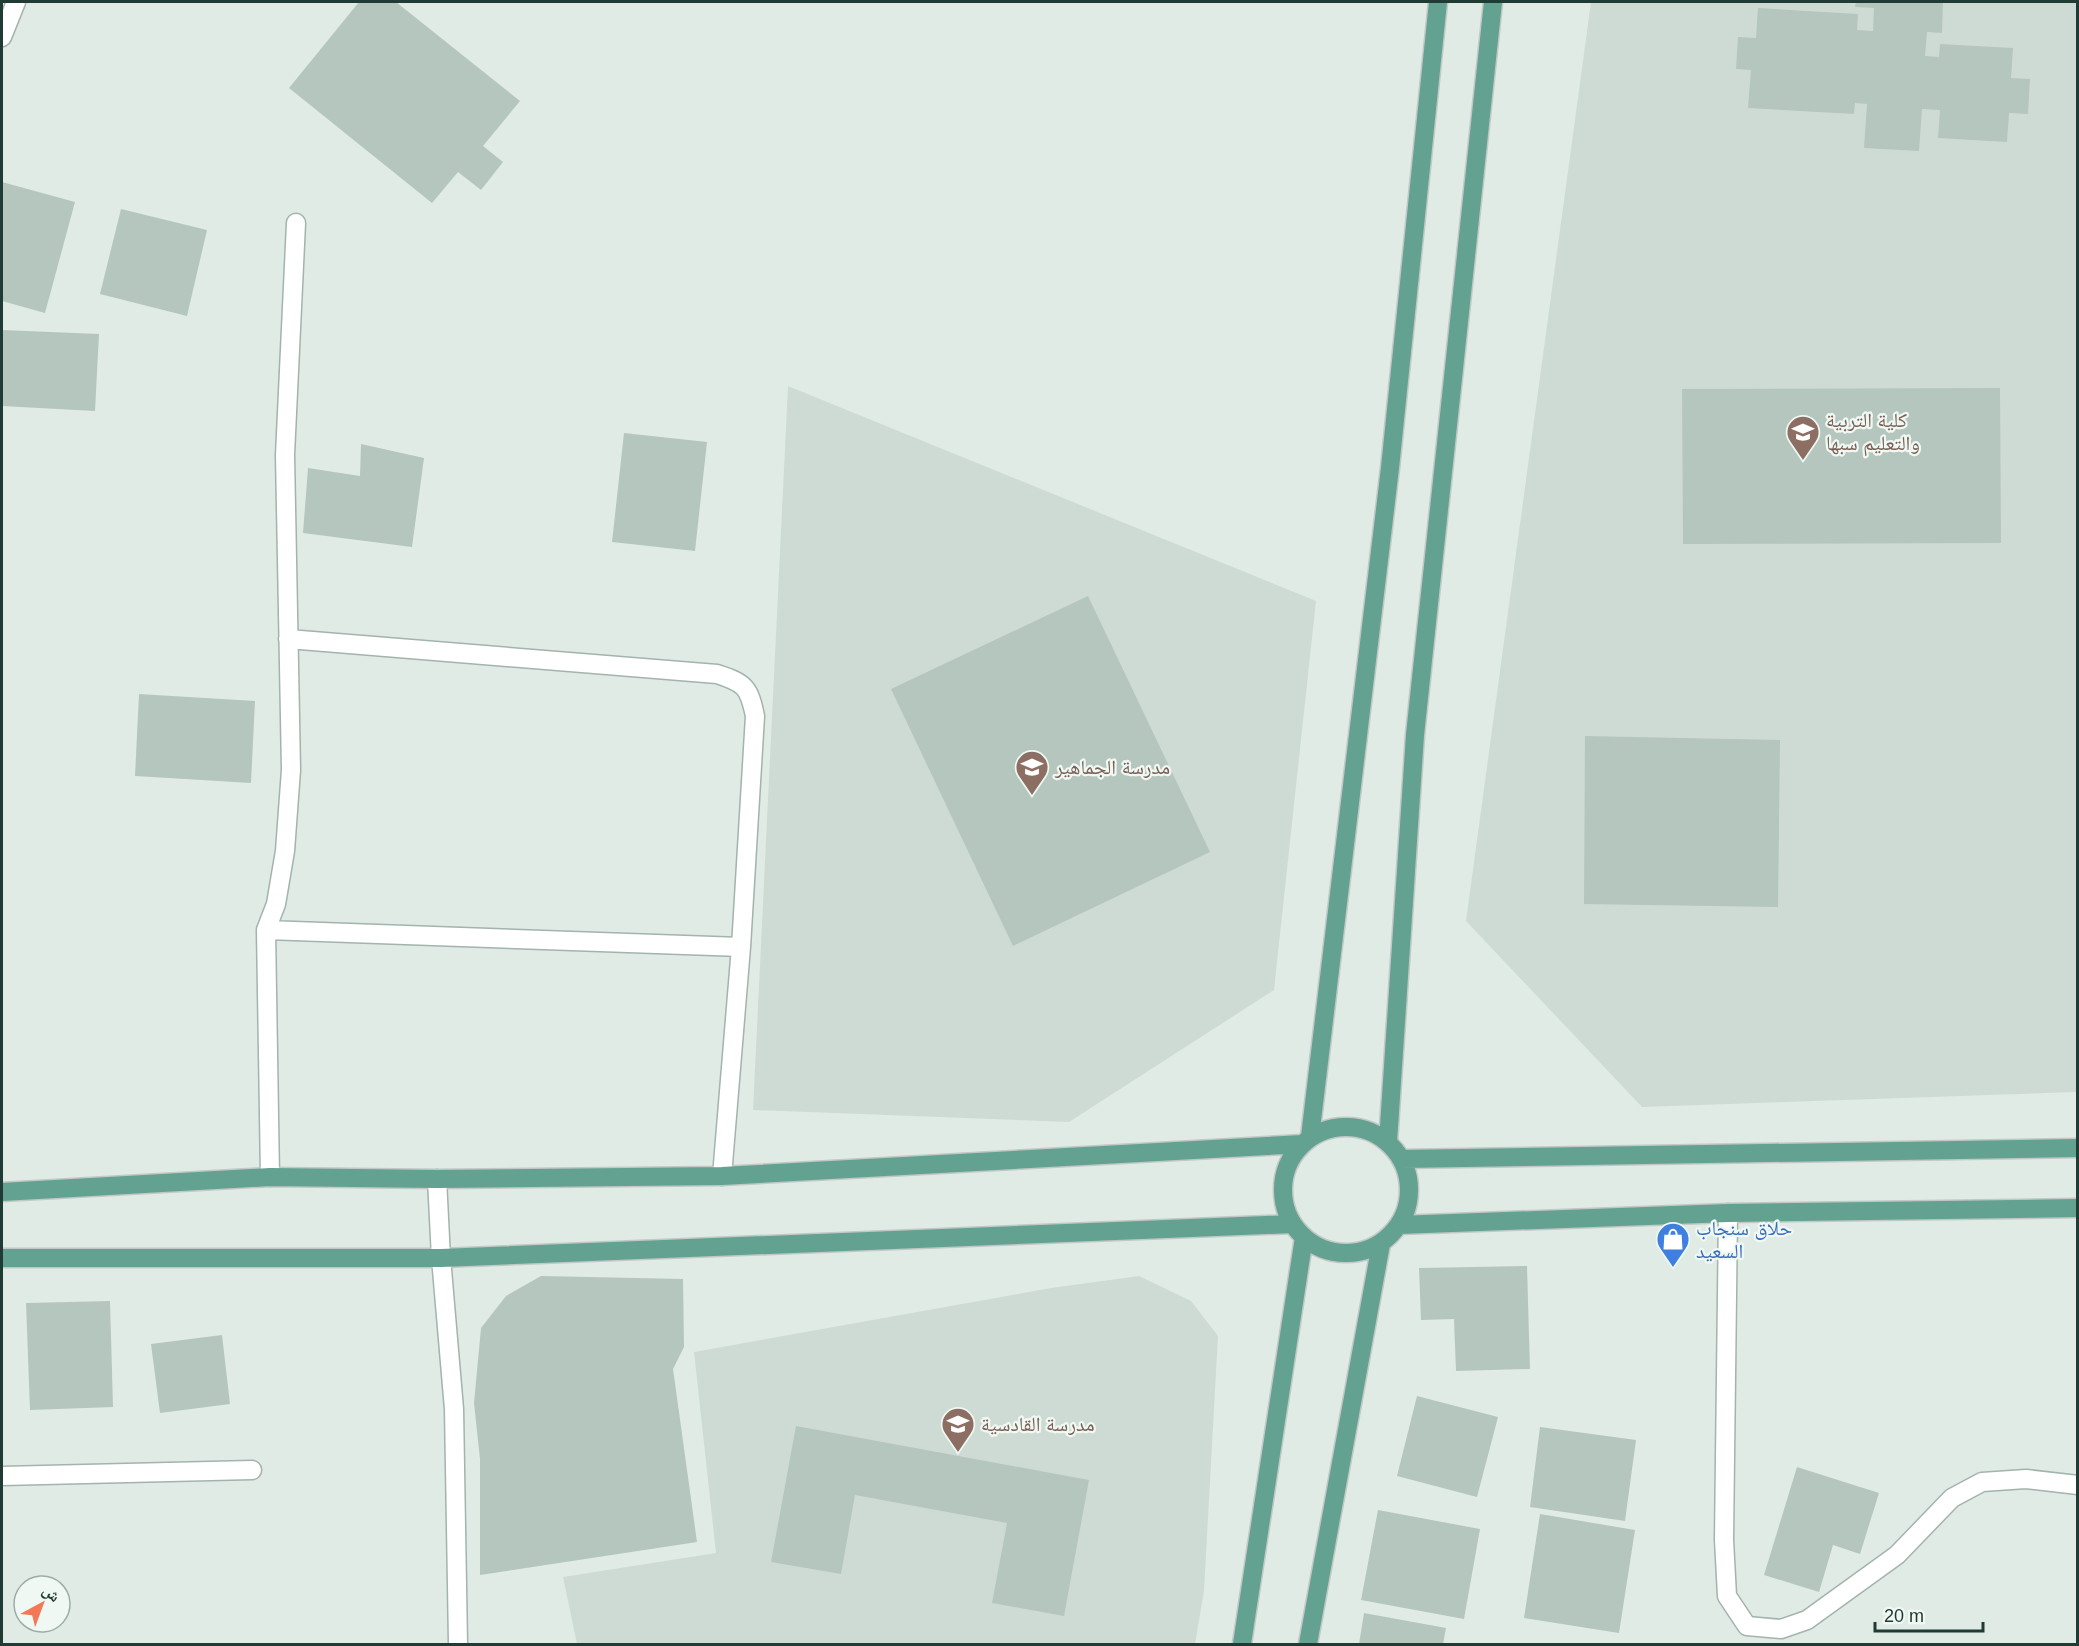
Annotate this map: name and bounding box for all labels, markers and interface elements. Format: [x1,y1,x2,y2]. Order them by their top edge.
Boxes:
place label: كلية التربية والتعليم سبها [1826,409,1920,457]
school or university icon: كلية التربية والتعليم سبها [1785,414,1821,461]
school or university icon: مدرسة الجماهير [1014,749,1050,796]
place label: مدرسة الجماهير [1054,756,1170,778]
place label: حلاق سنجاب السعيد [1696,1217,1793,1262]
shop icon: حلاق سنجاب السعيد [1655,1221,1691,1268]
school or university icon: مدرسة القادسية [940,1406,976,1453]
place label: مدرسة القادسية [981,1413,1095,1435]
north arrow [12,1574,72,1634]
text: ش [39,1581,64,1606]
scale bar [1875,1595,1983,1633]
text: 20 m [1884,1606,1924,1626]

